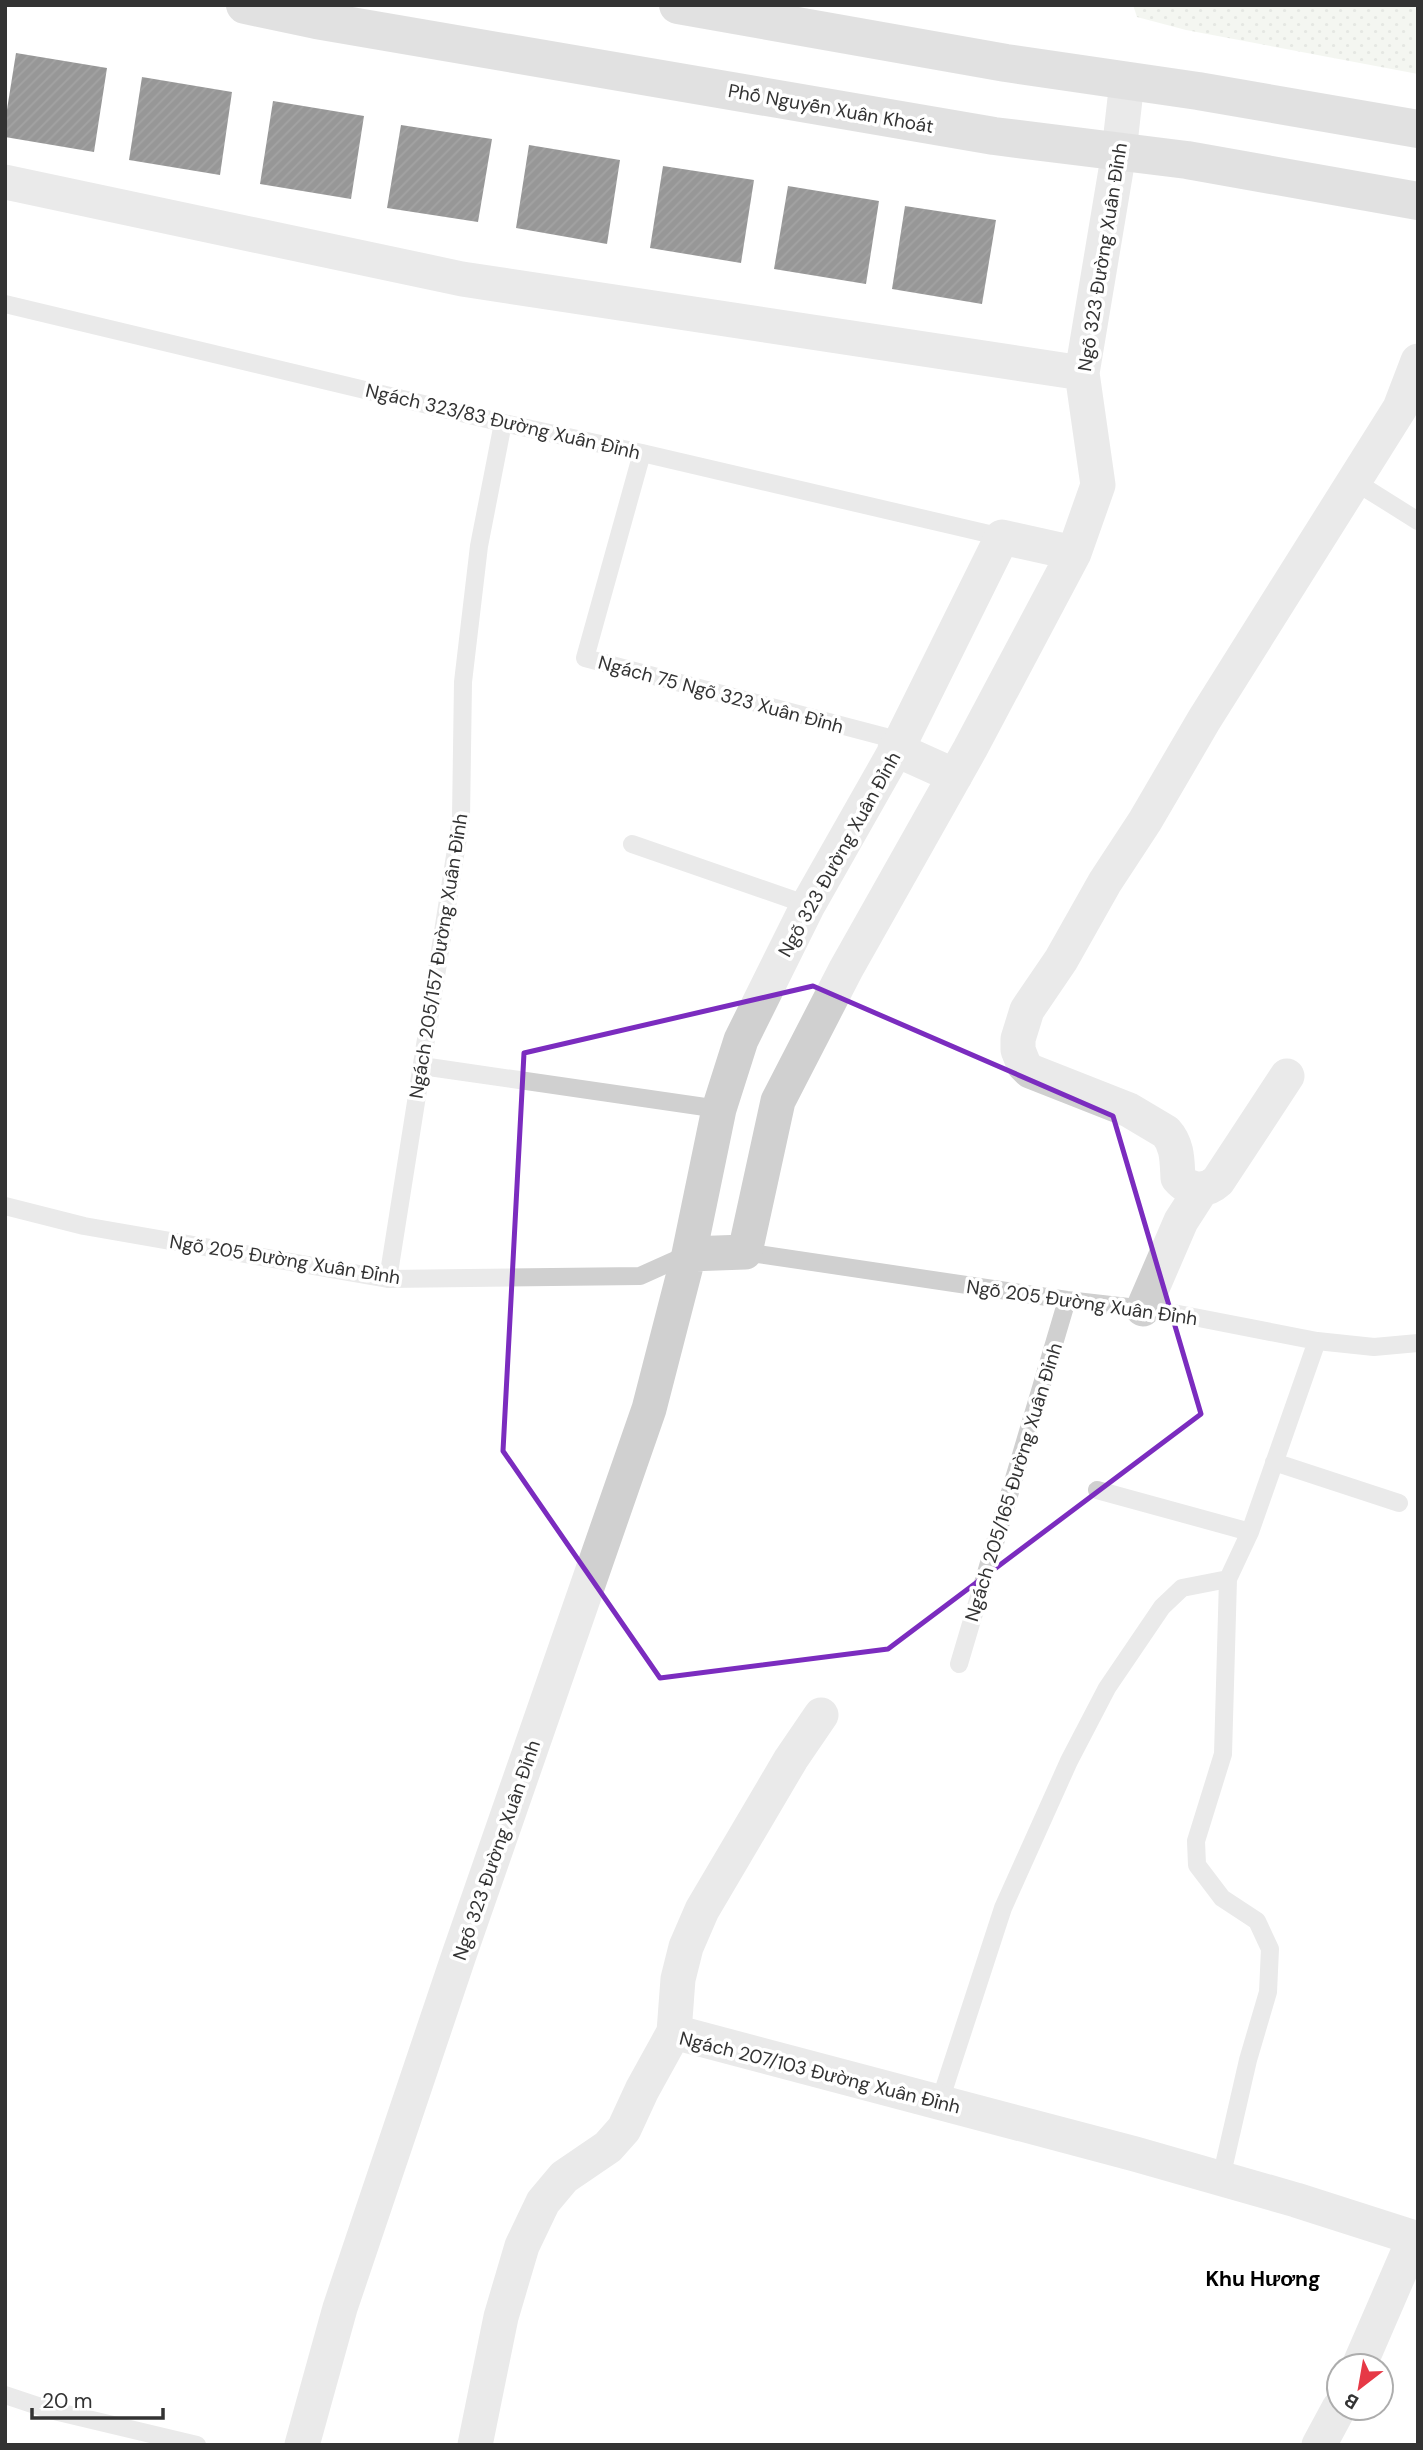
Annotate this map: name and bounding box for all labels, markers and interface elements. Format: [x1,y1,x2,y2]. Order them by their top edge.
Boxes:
street label: Phố Nguyễn Xuân Khoát [726,78,936,139]
street label: Ngõ 323 Đường Xuân Đỉnh [1072,141,1133,373]
street label: Ngách 323/83 Đường Xuân Đỉnh [363,378,643,465]
street label: Ngách 75 Ngõ 323 Xuân Đỉnh [595,650,846,739]
street label: Ngõ 323 Đường Xuân Đỉnh [772,747,906,961]
street label: Ngách 205/157 Đường Xuân Đỉnh [404,812,473,1100]
street label: Ngõ 205 Đường Xuân Đỉnh [168,1229,402,1290]
street label: Ngõ 205 Đường Xuân Đỉnh [965,1274,1199,1331]
street label: Ngách 205/165 Đường Xuân Đỉnh [959,1340,1068,1625]
street label: Ngõ 323 Đường Xuân Đỉnh [447,1737,546,1963]
street label: Ngách 207/103 Đường Xuân Đỉnh [677,2025,963,2120]
district label: Khu Hương [1205,2265,1321,2293]
north arrow [1325,2352,1395,2422]
scale bar [32,2376,163,2420]
text: 20 m [42,2387,93,2415]
text: B [1340,2387,1363,2415]

